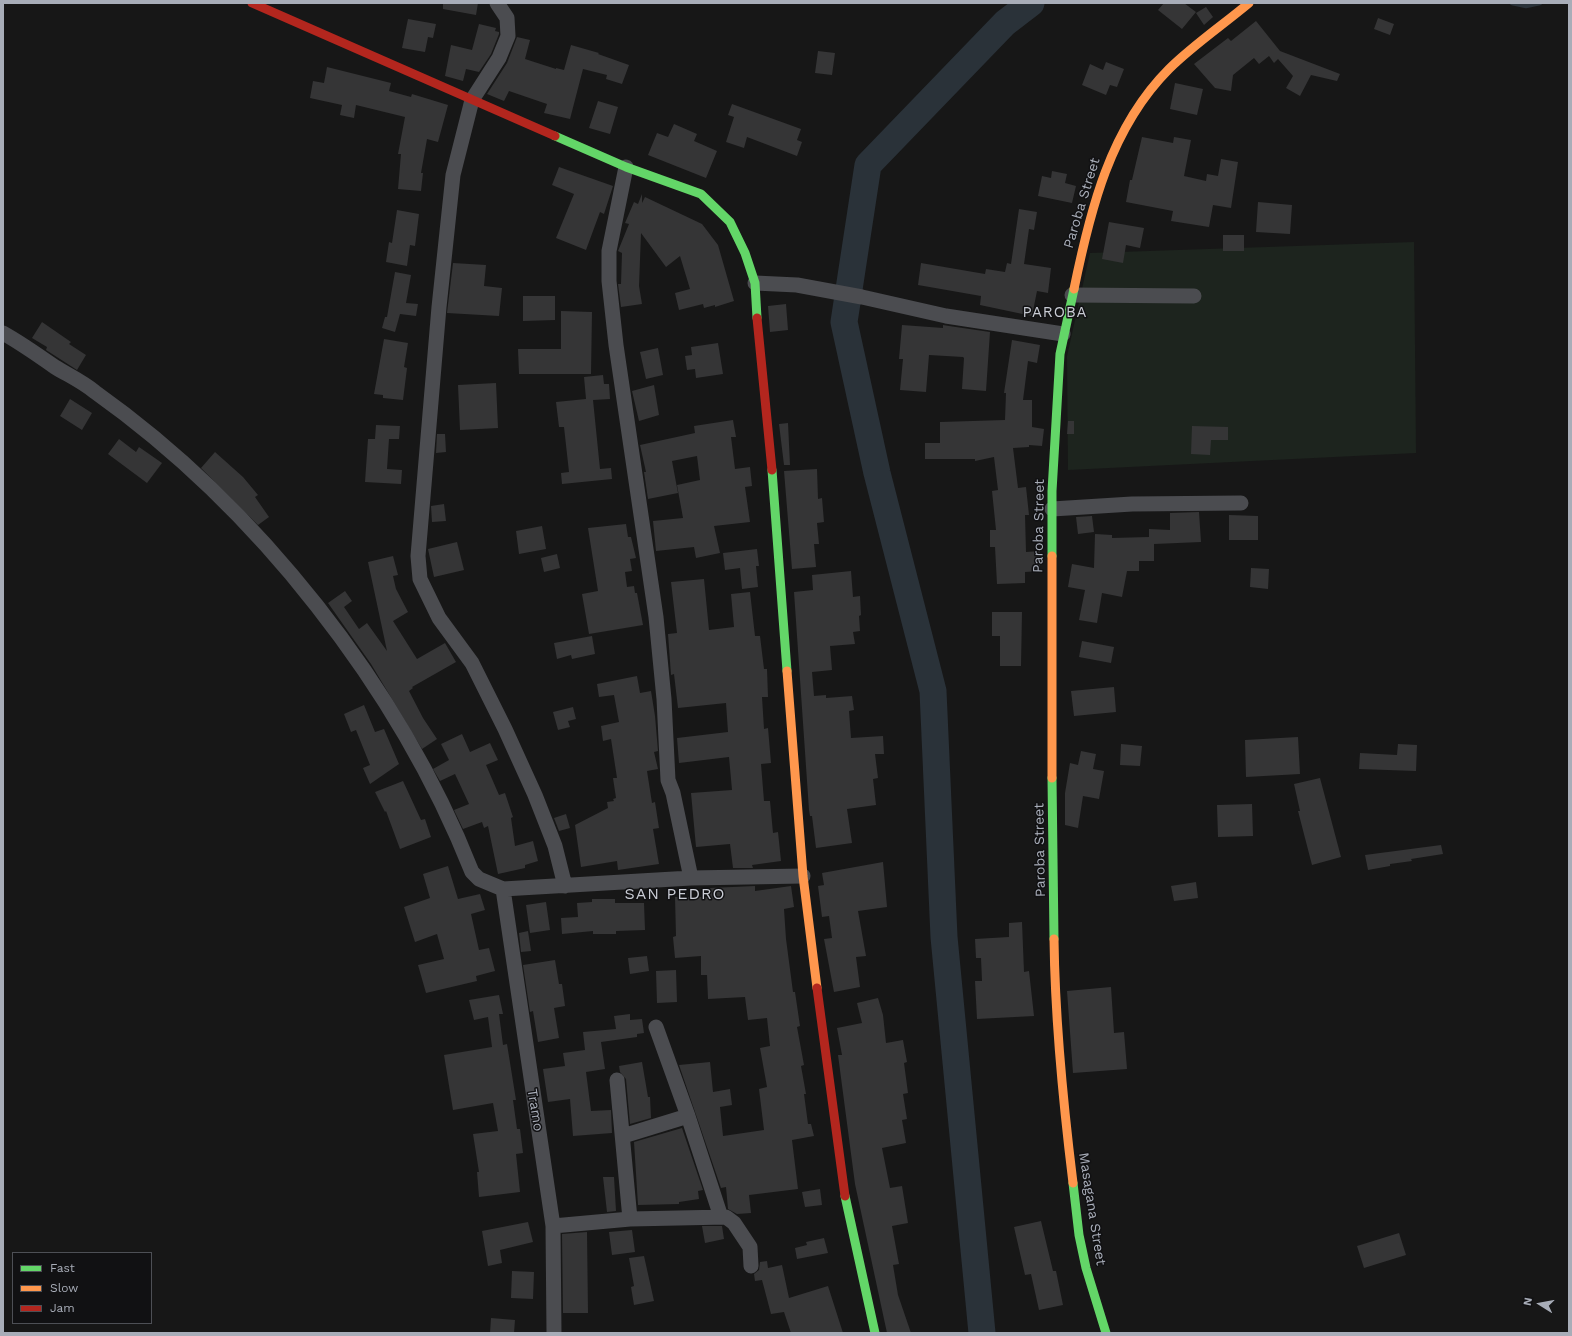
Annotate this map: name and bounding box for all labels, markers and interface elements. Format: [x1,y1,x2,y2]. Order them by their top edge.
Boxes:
street label: Paroba Street [1060,156,1104,250]
district label: PAROBA [1023,304,1087,322]
street label: Paroba Street [1030,479,1048,573]
street label: Paroba Street [1031,803,1049,897]
district label: SAN PEDRO [625,884,725,904]
street label: Tramo [523,1088,547,1132]
street label: Masagana Street [1075,1151,1109,1267]
legend [12,1252,152,1324]
text: Fast [50,1261,75,1275]
text: Slow [50,1281,78,1295]
north arrow [1520,1284,1560,1324]
text: N [1521,1296,1535,1307]
text: Jam [50,1301,75,1315]

